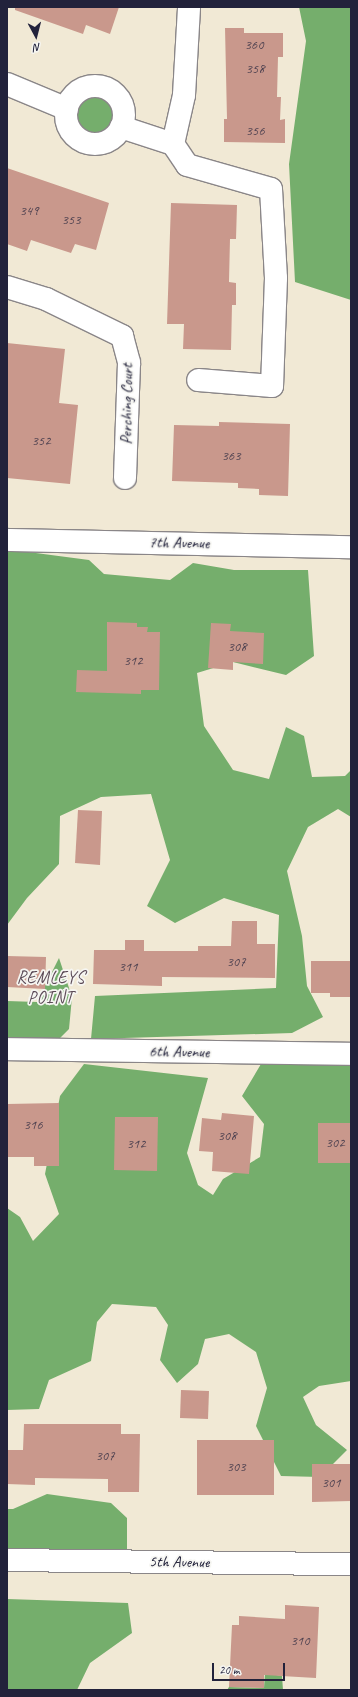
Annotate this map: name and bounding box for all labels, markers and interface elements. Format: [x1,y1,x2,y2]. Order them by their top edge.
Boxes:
north arrow [16,16,56,56]
house number: 360 [245,37,263,53]
text: N [33,41,42,55]
house number: 358 [246,61,264,77]
house number: 356 [246,123,264,139]
house number: 349 [20,203,38,219]
house number: 353 [62,212,80,228]
street label: Perching Court [117,363,137,445]
house number: 352 [32,433,50,449]
house number: 363 [222,448,240,464]
street label: 7th Avenue [149,533,209,553]
house number: 308 [228,639,246,655]
house number: 312 [124,653,142,669]
house number: 307 [227,954,245,970]
house number: 311 [119,959,137,975]
district label: REMLEYS POINT [17,968,85,1008]
street label: 6th Avenue [149,1042,209,1062]
house number: 316 [24,1117,42,1133]
house number: 308 [218,1128,236,1144]
house number: 302 [326,1135,344,1151]
house number: 312 [127,1136,145,1152]
house number: 307 [96,1448,114,1464]
house number: 303 [227,1459,245,1475]
house number: 301 [322,1475,340,1491]
street label: 5th Avenue [149,1552,209,1572]
house number: 310 [291,1633,309,1649]
scale bar [214,1655,287,1681]
text: 20 m [219,1662,239,1678]

